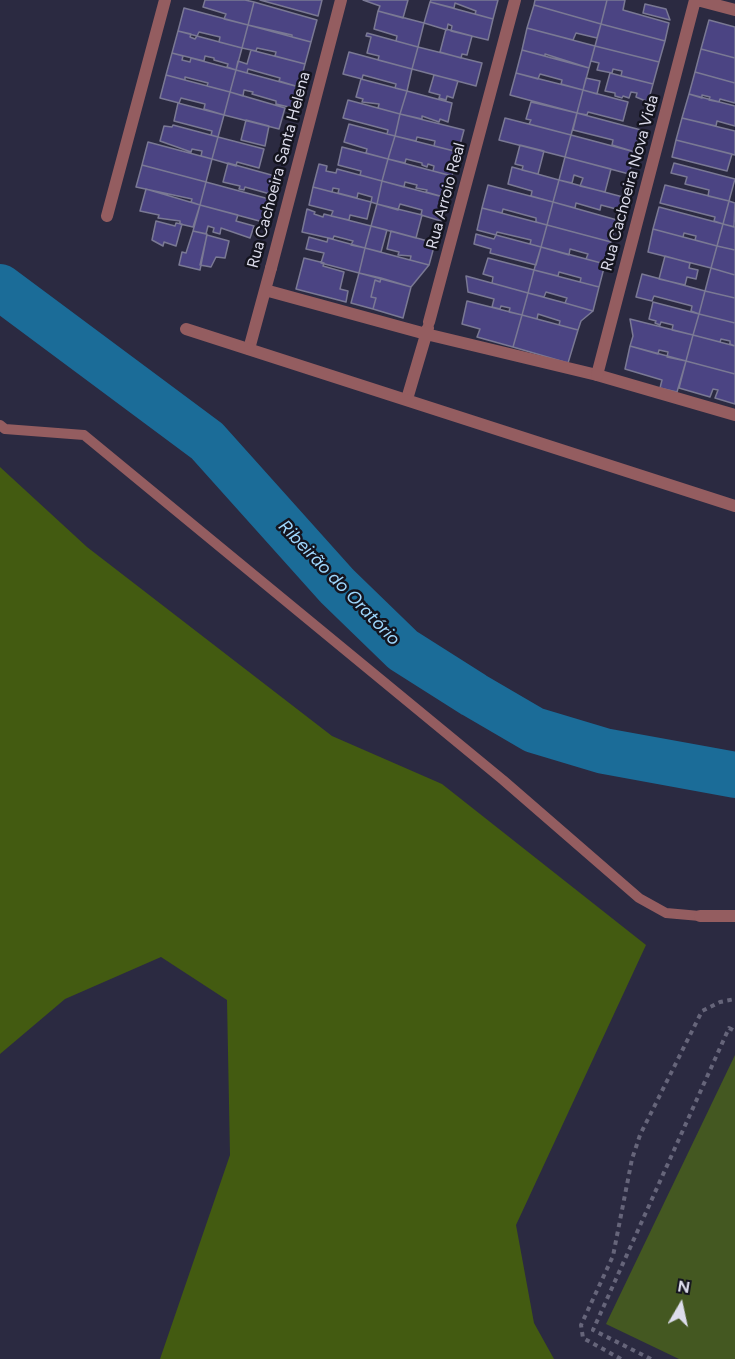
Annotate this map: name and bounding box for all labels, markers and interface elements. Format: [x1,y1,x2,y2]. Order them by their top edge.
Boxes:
street label: Rua Cachoeira Santa Helena [243,70,315,270]
street label: Rua Cachoeira Nova Vida [597,93,663,273]
street label: Rua Arroio Real [423,141,469,251]
water label: Ribeirão do Oratório [274,516,404,650]
north arrow [651,1275,711,1335]
text: N [676,1276,691,1297]

